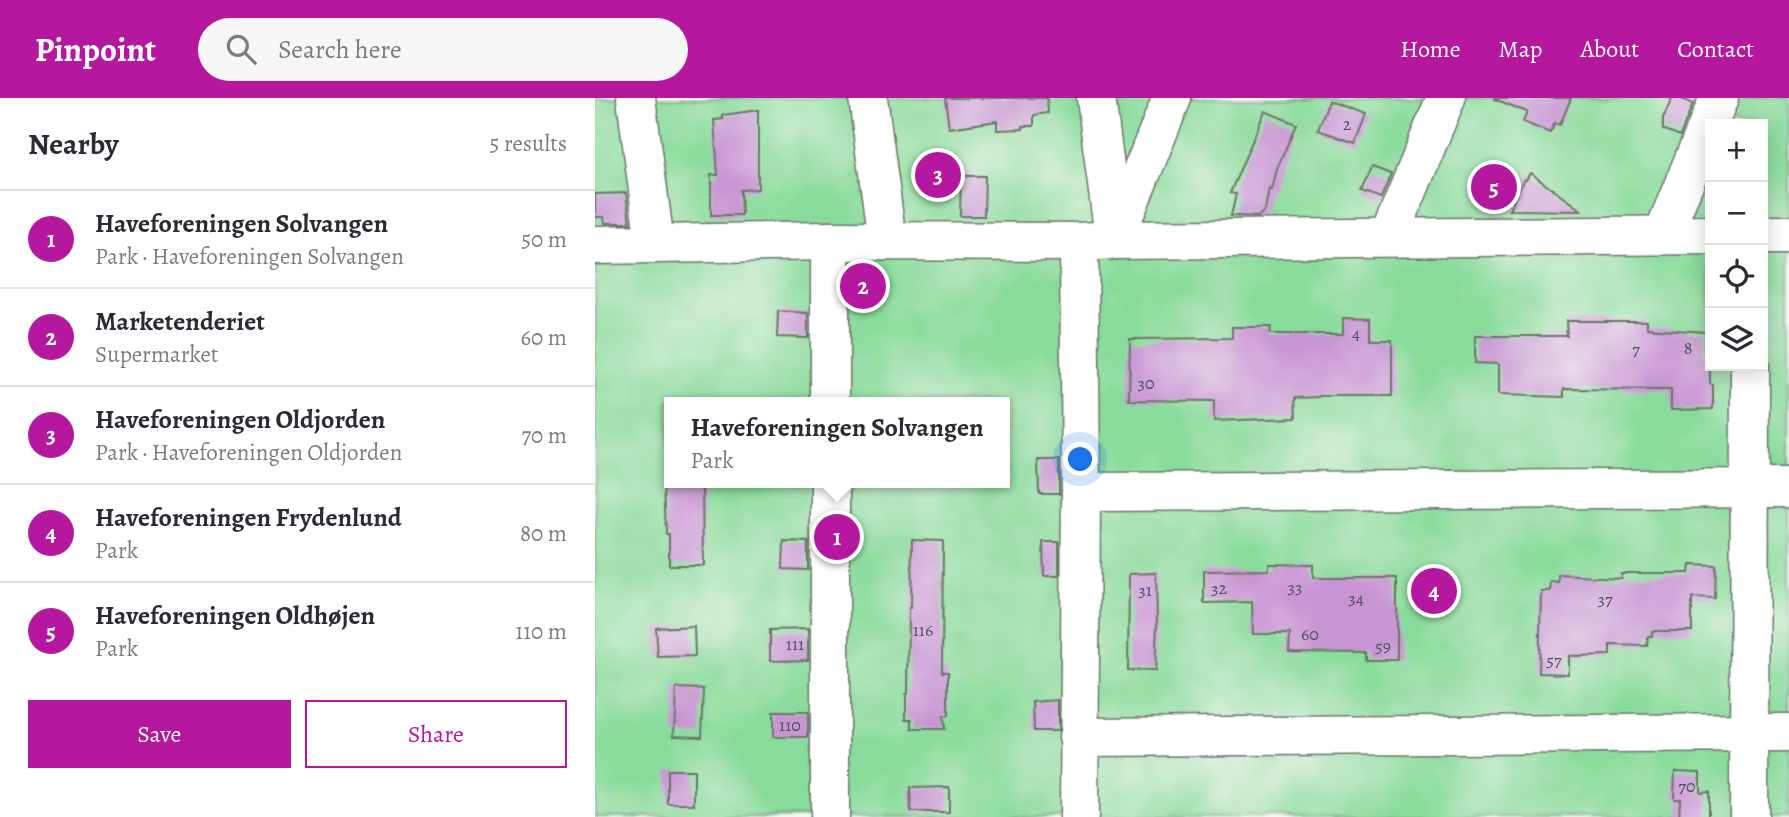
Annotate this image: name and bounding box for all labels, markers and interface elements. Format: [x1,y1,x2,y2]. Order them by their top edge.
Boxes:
search box [198,18,688,81]
text: Pinpoint [35,27,156,72]
icon: search [222,30,260,68]
text: Search here [278,32,402,67]
text: Home [1400,33,1461,65]
text: Map [1499,33,1543,65]
text: About [1581,33,1639,65]
text: Contact [1677,33,1754,65]
house number: 2 [1343,112,1352,136]
map controls [1705,119,1768,371]
button: + [1705,119,1768,182]
text: Nearby [28,124,119,164]
text: 5 results [490,128,567,159]
pin: 3 [915,149,961,201]
pin: 5 [1471,161,1517,213]
button: − [1705,182,1768,245]
text: Haveforeningen Solvangen [95,206,388,241]
text: 1 [47,224,55,255]
text: 50 m [521,224,567,255]
text: Park · Haveforeningen Solvangen [95,241,404,272]
button: locate [1705,245,1768,308]
pin: 2 [840,260,886,312]
text: Marketenderiet [95,304,265,339]
button: layers [1705,308,1768,371]
house number: 4 [1352,321,1360,345]
text: 2 [45,322,57,353]
text: 60 m [520,322,567,353]
house number: 8 [1684,336,1692,360]
house number: 7 [1632,337,1640,361]
text: Supermarket [95,339,218,370]
house number: 30 [1137,371,1155,395]
popup [664,397,1010,488]
text: Haveforeningen Oldjorden [95,402,385,437]
text: Haveforeningen Solvangen [690,410,984,445]
text: 3 [46,420,56,451]
text: 70 m [521,420,567,451]
text: Park · Haveforeningen Oldjorden [95,437,402,468]
your location [1063,442,1097,476]
text: Park [690,445,734,476]
text: Haveforeningen Frydenlund [95,500,402,535]
pin: 1 [814,511,860,563]
text: 4 [46,518,56,549]
text: 80 m [520,518,567,549]
text: Park [95,535,138,566]
pin: 4 [1411,565,1457,617]
house number: 33 [1288,575,1302,599]
house number: 32 [1211,576,1227,600]
house number: 31 [1138,578,1152,602]
house number: 34 [1348,586,1364,610]
house number: 37 [1597,587,1613,611]
text: Haveforeningen Oldhøjen [95,598,375,633]
text: 5 [46,616,56,647]
text: 110 m [515,616,567,647]
house number: 116 [913,618,933,642]
house number: 60 [1301,622,1319,646]
house number: 111 [786,632,804,656]
text: Park [95,633,138,664]
house number: 59 [1375,634,1391,658]
house number: 57 [1546,648,1562,672]
button: Save [28,700,291,768]
button: Share [305,700,567,768]
house number: 110 [779,713,801,737]
house number: 70 [1678,774,1696,798]

